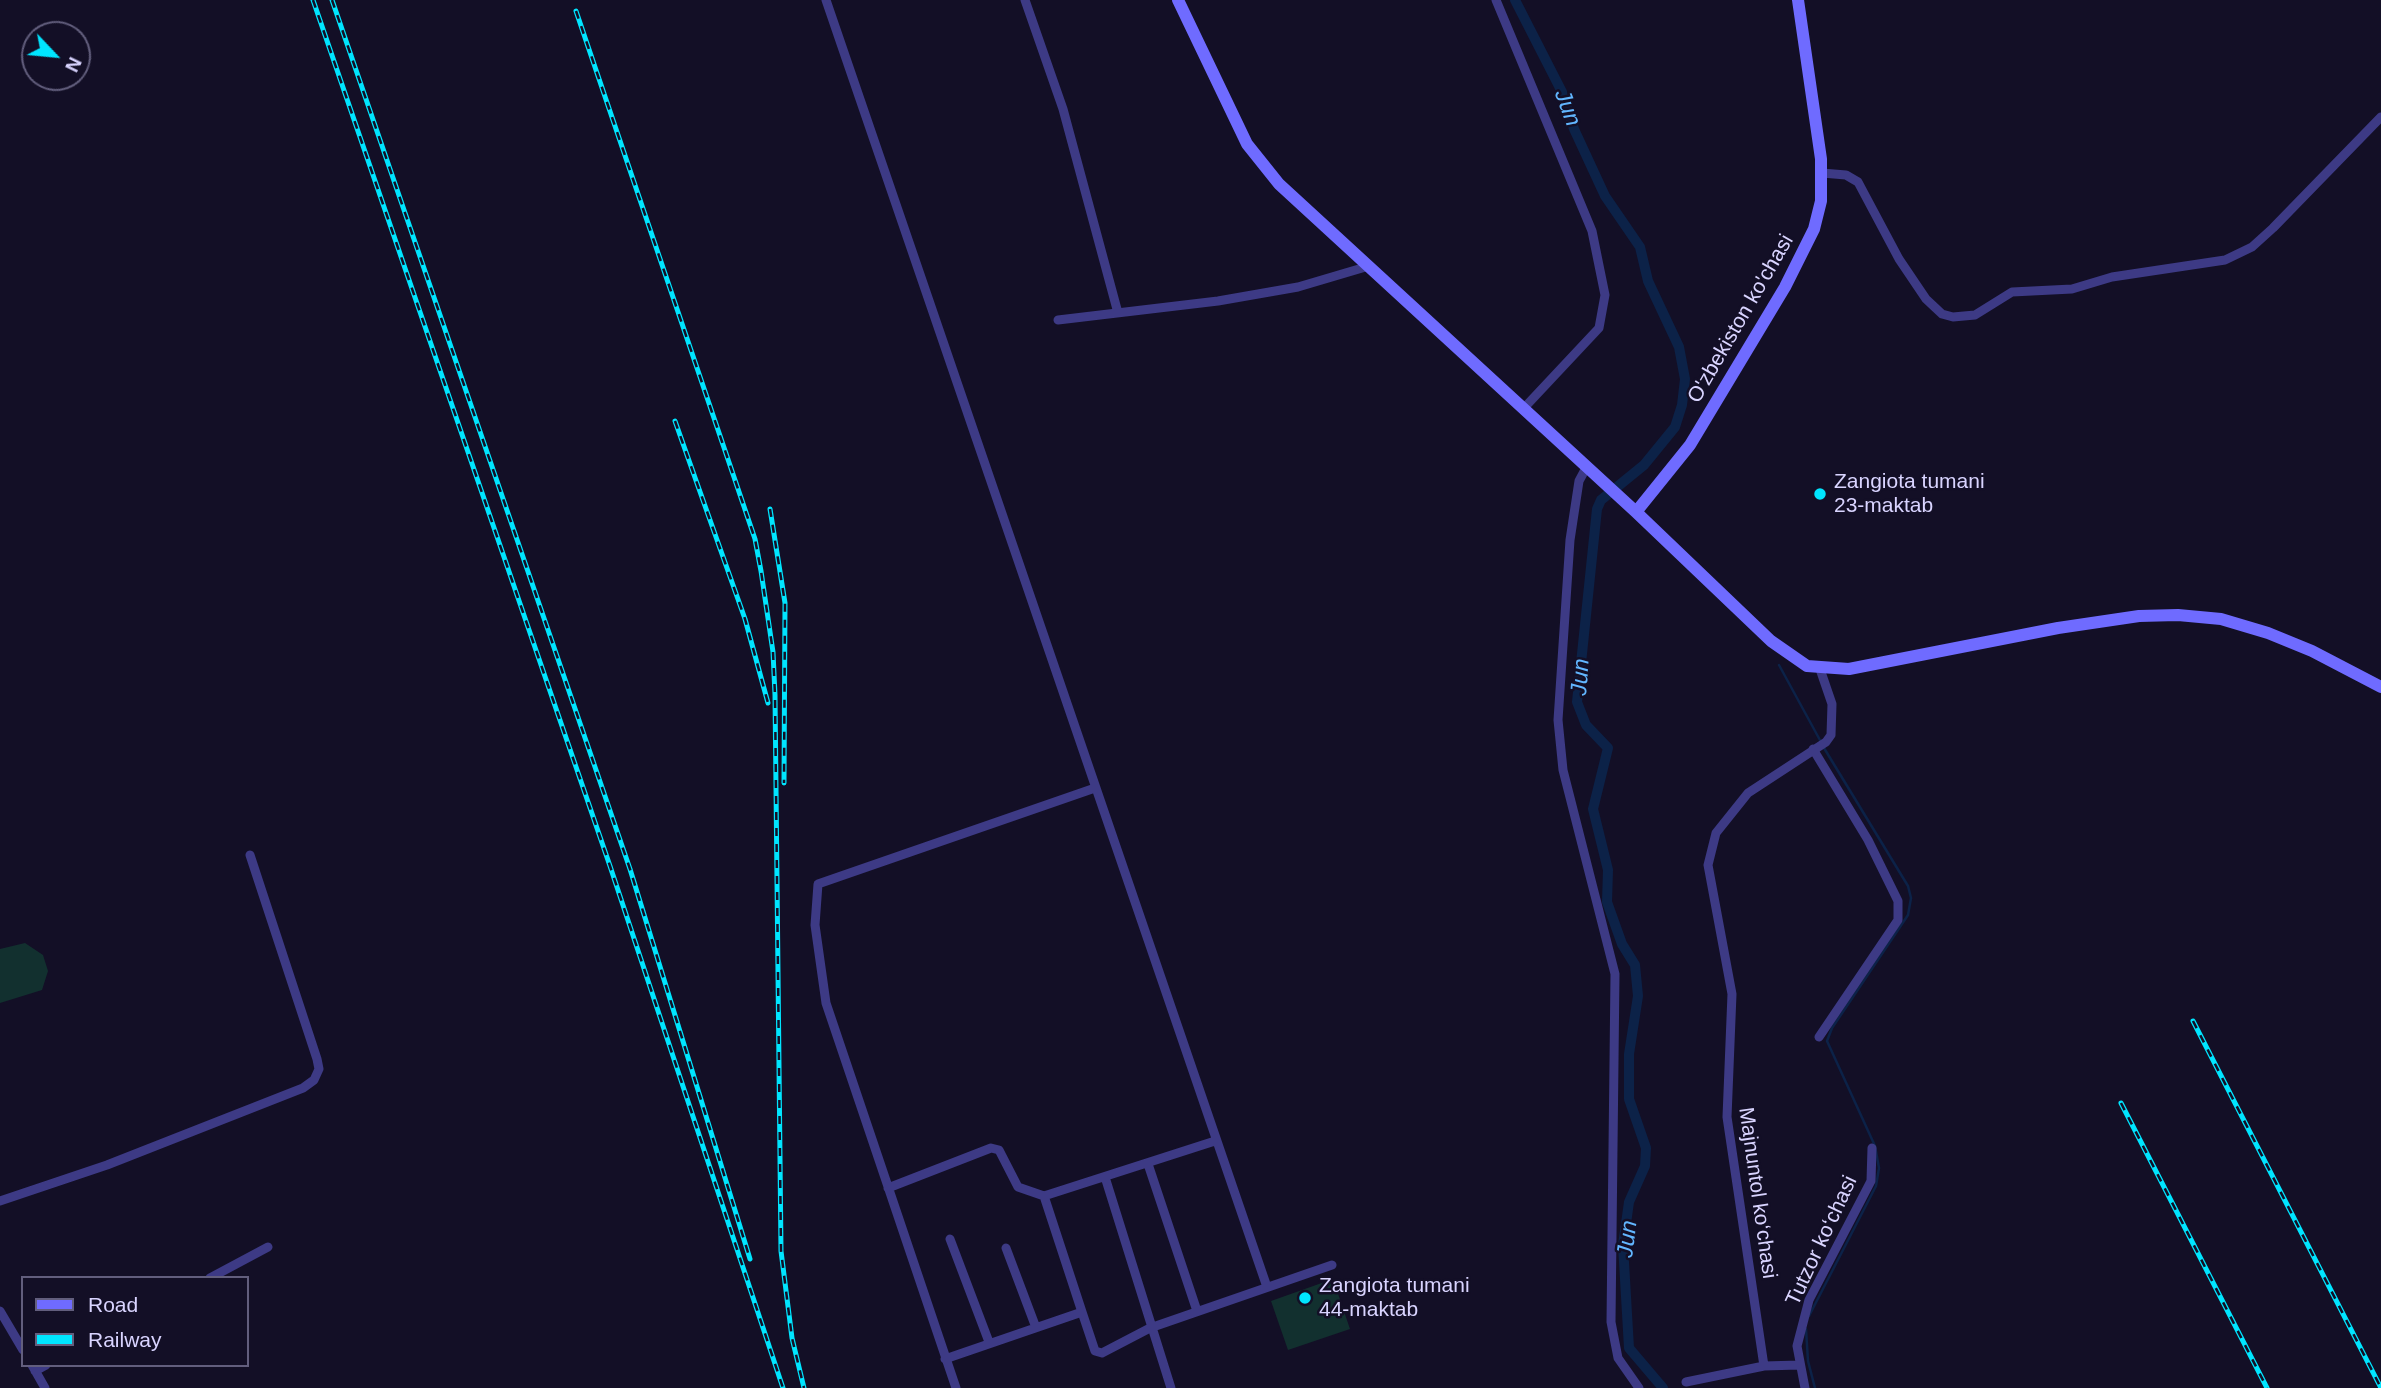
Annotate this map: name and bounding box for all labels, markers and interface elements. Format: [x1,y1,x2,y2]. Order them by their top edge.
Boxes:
north arrow [21,21,91,91]
text: N [61,54,86,75]
water label: Jun [1547,86,1587,130]
street label: O'zbekiston ko'chasi [1683,230,1799,408]
place label: Zangiota tumani 23-maktab [1834,469,1985,519]
marker: Zangiota tumani 23-maktab [1812,486,1828,502]
water label: Jun [1566,658,1596,696]
street label: Majnuntol ko‘chasi [1733,1106,1781,1280]
street label: Tutzor ko‘chasi [1781,1172,1863,1310]
water label: Jun [1612,1219,1644,1259]
place label: Zangiota tumani 44-maktab [1319,1273,1470,1323]
legend [21,1276,248,1367]
marker: Zangiota tumani 44-maktab [1297,1290,1313,1306]
text: Road [88,1293,138,1316]
text: Railway [88,1328,162,1351]

